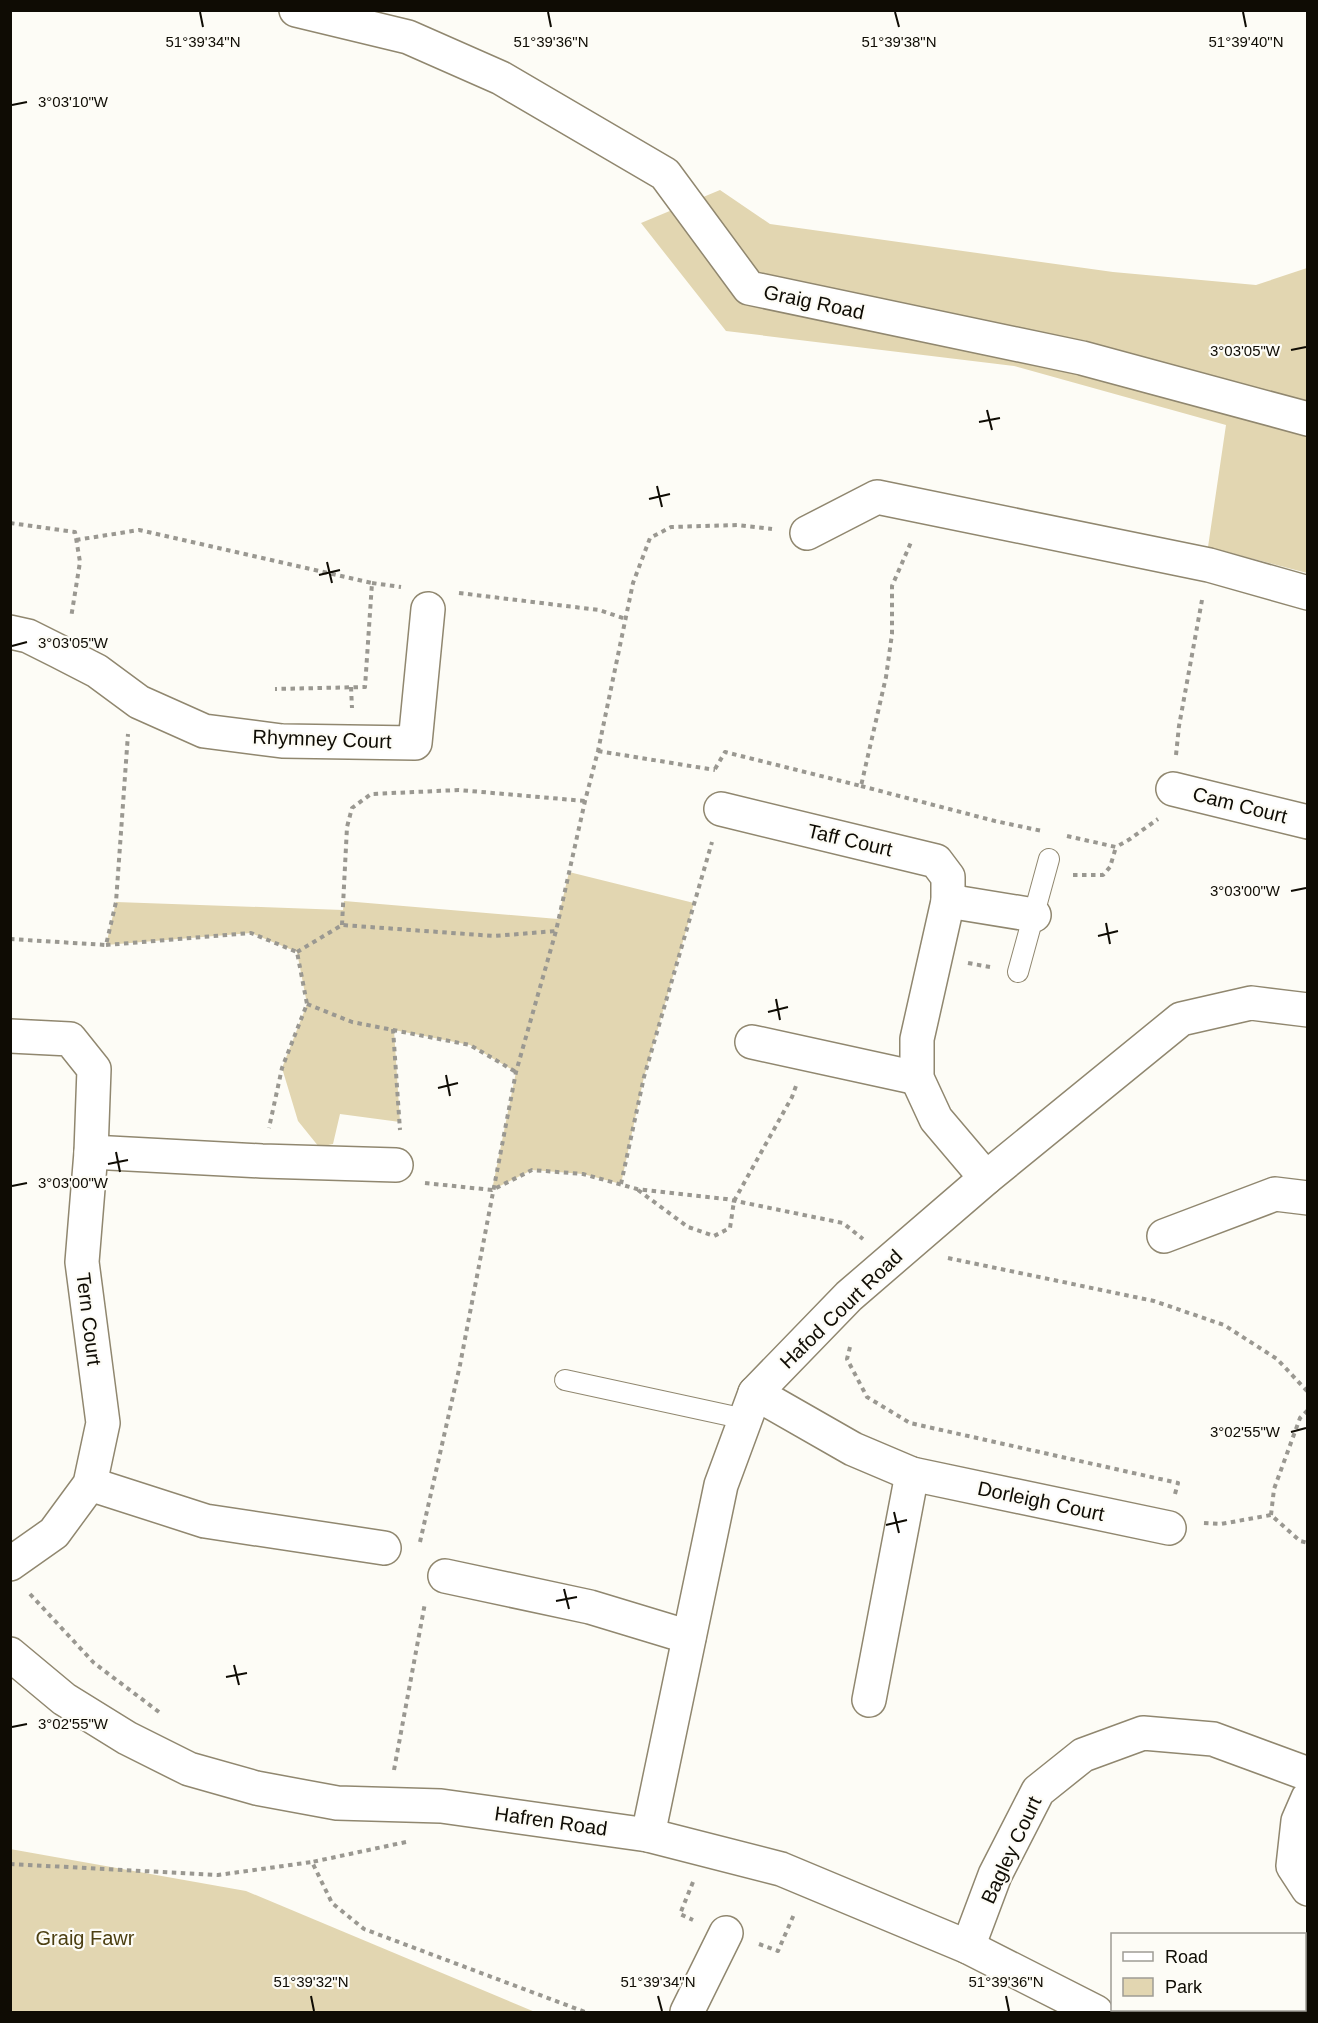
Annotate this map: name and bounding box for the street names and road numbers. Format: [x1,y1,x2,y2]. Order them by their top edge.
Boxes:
street label: Graig Road [762,281,866,323]
street label: Rhymney Court [252,726,392,752]
street label: Cam Court [1190,783,1290,827]
street label: Taff Court [805,820,895,861]
street label: Hafod Court Road [775,1245,907,1373]
street label: Tern Court [72,1271,106,1367]
street label: Dorleigh Court [976,1477,1107,1525]
street label: Bagley Court [977,1793,1046,1907]
street label: Hafren Road [493,1802,609,1840]

